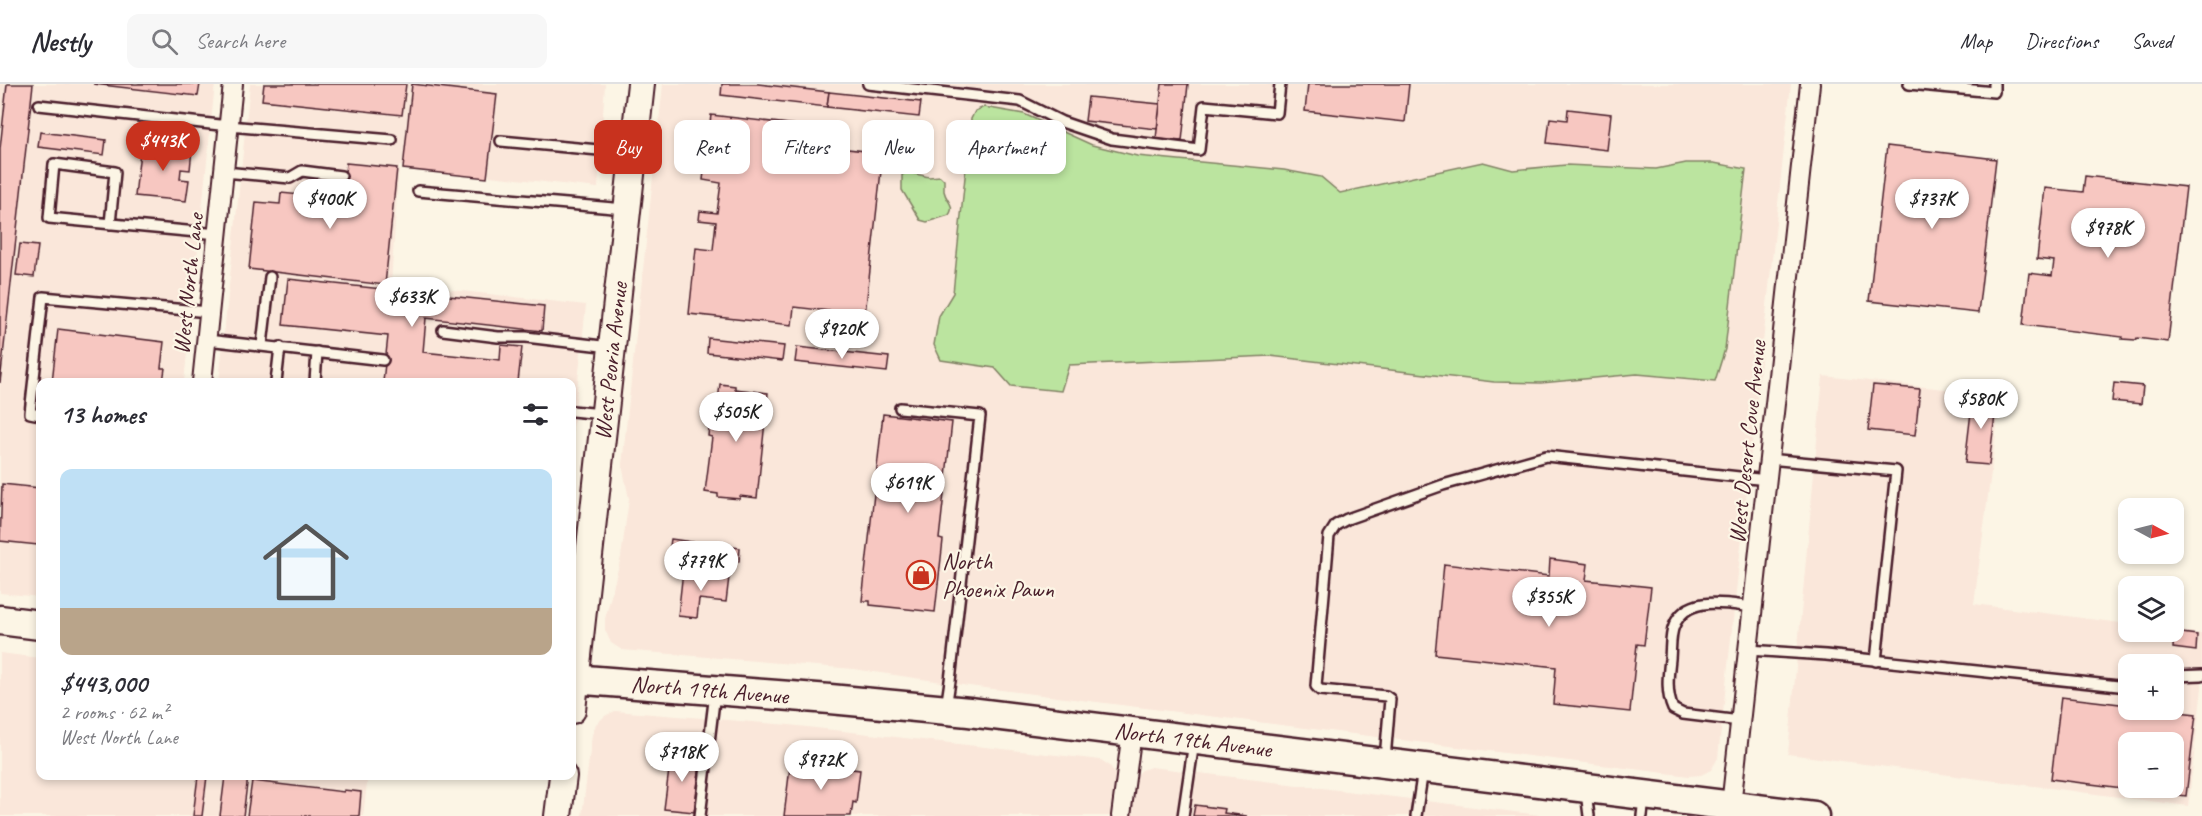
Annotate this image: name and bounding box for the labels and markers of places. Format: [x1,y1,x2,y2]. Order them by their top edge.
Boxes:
pin: $443K [121,121,205,172]
pin: $400K [288,179,372,230]
pin: $737K [1890,179,1974,230]
pin: $978K [2066,208,2150,259]
pin: $633K [370,277,454,328]
pin: $920K [800,309,884,360]
pin: $580K [1939,379,2023,430]
pin: $505K [694,392,778,443]
pin: $619K [866,463,950,514]
pin: $779K [659,541,743,592]
place label: North Phoenix Pawn [942,546,1054,604]
shop icon: North Phoenix Pawn [905,559,937,591]
pin: $355K [1507,577,1591,628]
pin: $718K [640,732,724,783]
pin: $972K [779,740,863,791]

